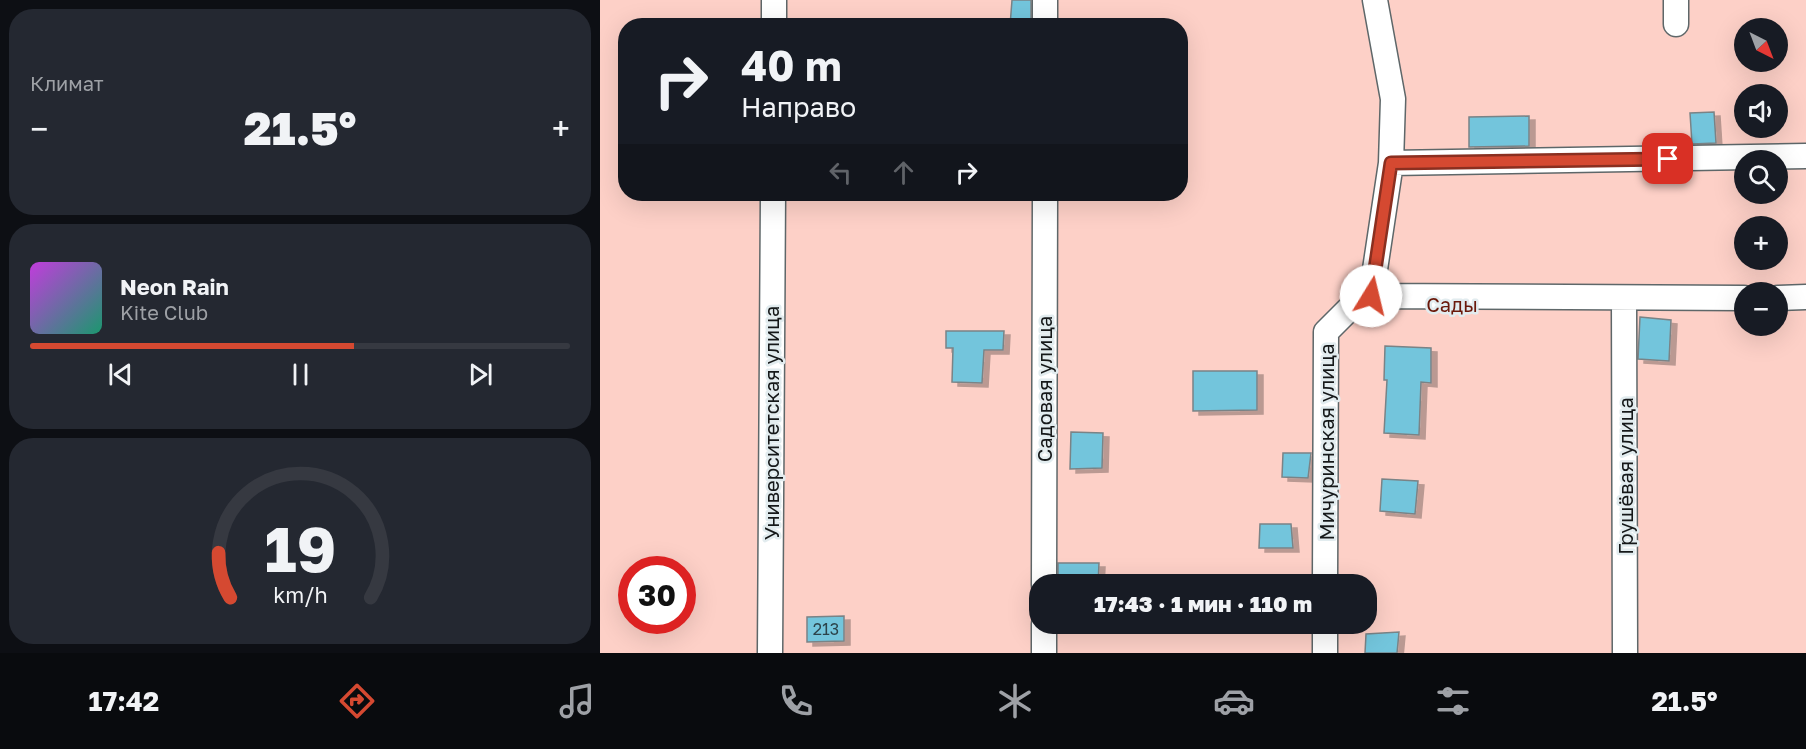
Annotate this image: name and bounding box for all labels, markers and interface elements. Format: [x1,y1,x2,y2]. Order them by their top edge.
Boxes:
north arrow [1734,18,1788,72]
map controls [1734,18,1788,336]
text: 40 m [741,40,842,90]
icon: right [642,42,720,120]
text: Климат [30,71,104,95]
button: sound [1734,84,1788,138]
text: Направо [741,91,856,123]
text: 21.5° [244,101,356,155]
text: − [30,109,48,148]
text: + [552,109,570,148]
pin [1642,133,1693,184]
icon: arrive [1651,142,1684,175]
button: search [1734,150,1788,204]
icon: left [824,156,857,189]
icon: ahead [887,156,920,189]
icon: right [950,156,983,189]
button: + [1734,216,1788,270]
position arrow [1339,264,1403,328]
text: Neon Rain [120,273,229,300]
button: − [1734,282,1788,336]
park label: Сады [1426,292,1478,316]
text: Kite Club [120,300,208,324]
street label: Университетская улица [759,306,783,540]
street label: Садовая улица [1032,316,1056,462]
street label: Мичуринская улица [1314,344,1338,540]
icon: previous [104,358,137,391]
icon: pause [284,358,317,391]
icon: next [464,358,497,391]
street label: Грушёвая улица [1613,397,1637,555]
text: 19 [264,511,336,586]
speed limit sign: 30 [618,556,696,634]
text: km/h [273,583,327,609]
text: 17:43 · 1 мин · 110 m [1094,590,1312,617]
house number: 213 [813,619,839,639]
icon: directions [336,680,378,722]
icon: music [556,680,598,722]
icon: phone [775,680,817,722]
icon: climate [994,680,1036,722]
icon: car [1213,680,1255,722]
icon: filters [1432,680,1474,722]
text: 17:42 [89,685,159,717]
text: 21.5° [1651,685,1717,717]

